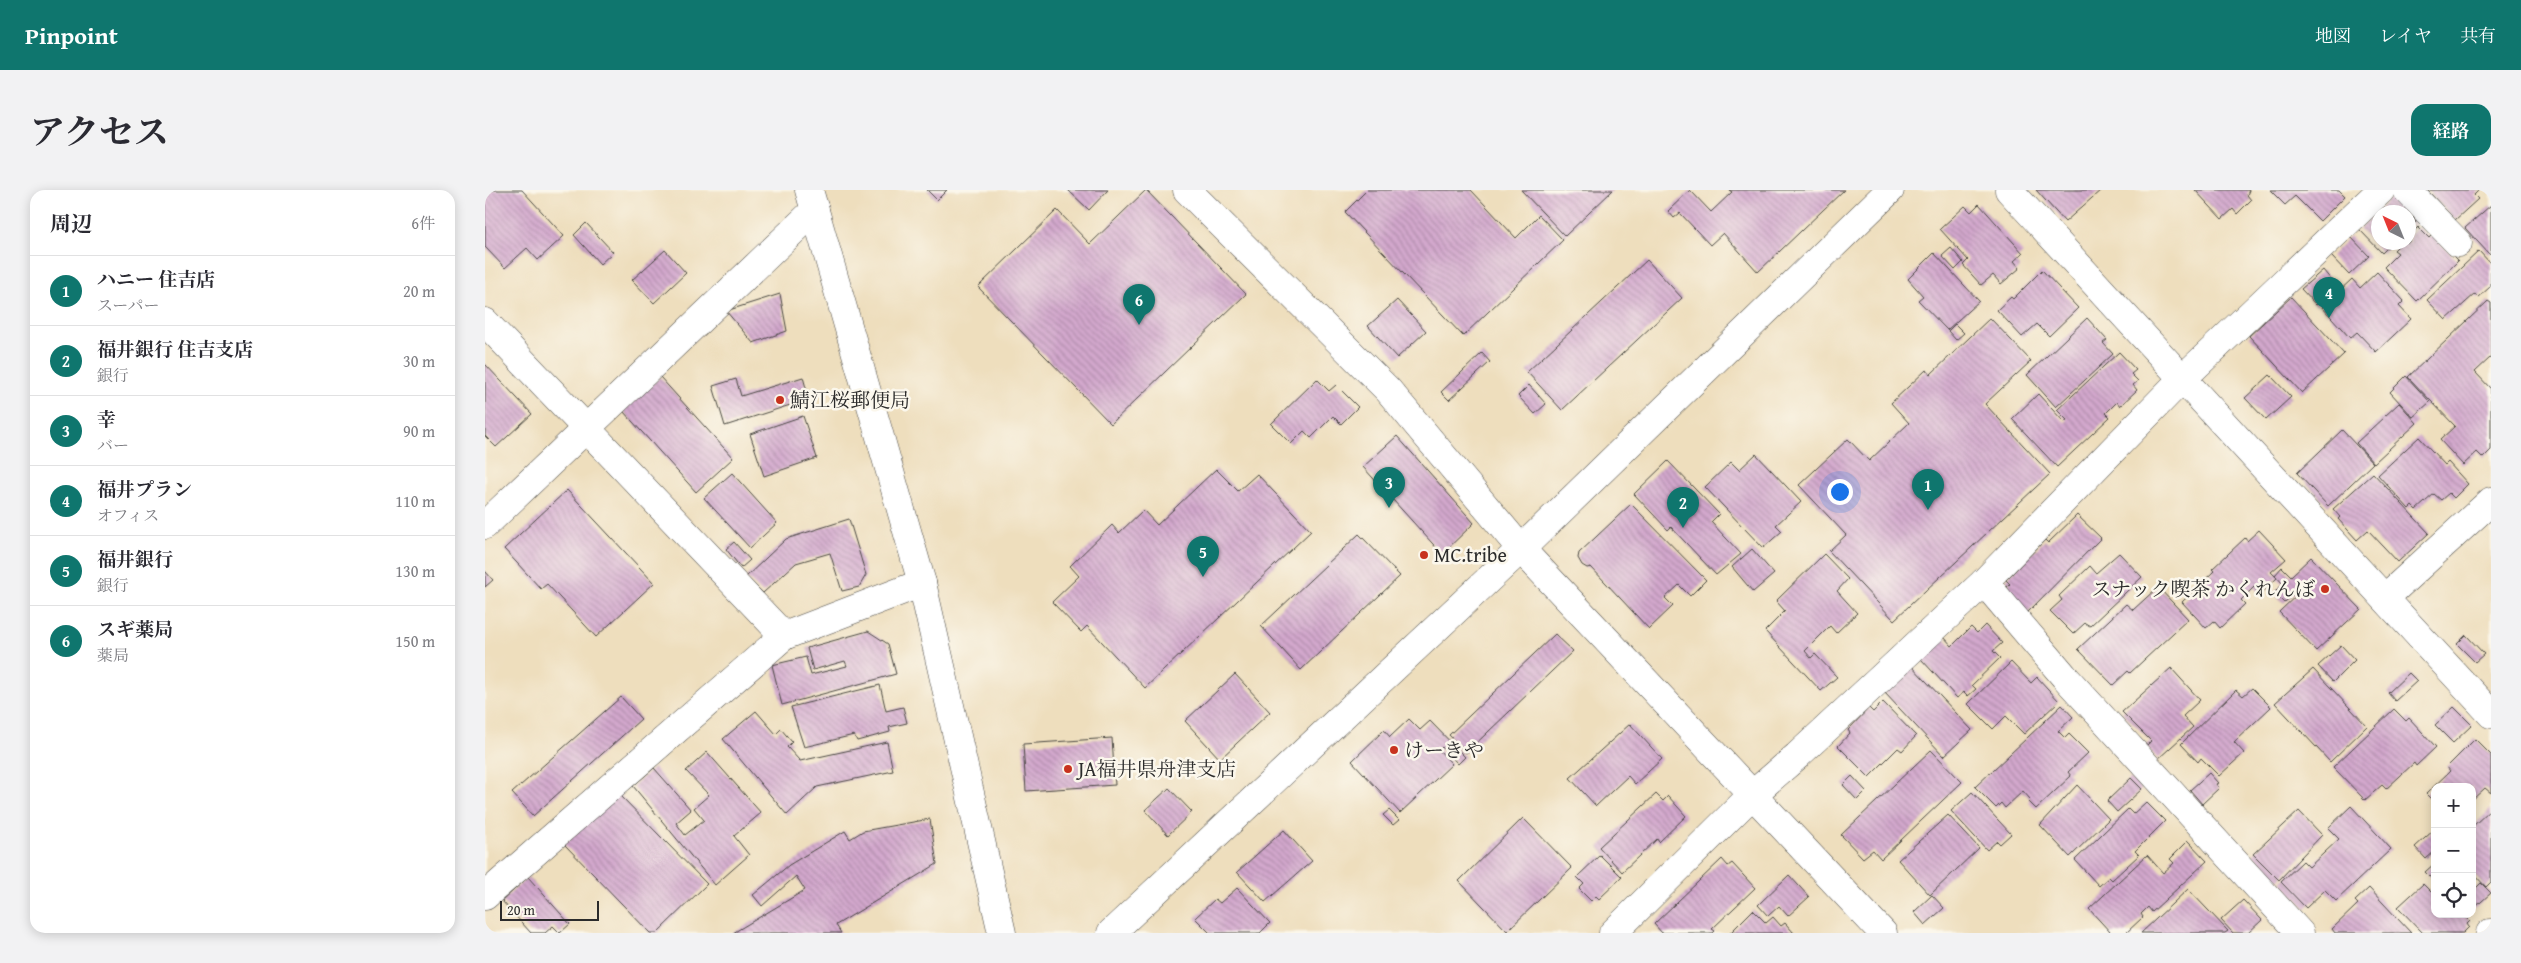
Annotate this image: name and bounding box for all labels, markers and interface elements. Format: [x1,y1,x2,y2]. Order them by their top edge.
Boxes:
text: Pinpoint [25,18,118,53]
text: 地図 [2315,22,2351,49]
text: レイヤ [2379,22,2432,49]
text: 共有 [2460,22,2496,49]
button: 経路 [2411,104,2491,156]
text: アクセス [30,106,169,157]
north arrow [2371,205,2416,250]
text: 周辺 [50,208,92,239]
text: 6件 [411,211,435,235]
text: ハニー 住吉店 [97,265,215,293]
pin: 4 [2313,277,2345,318]
text: 1 [62,279,70,303]
text: 20 m [403,279,435,303]
pin: 6 [1123,284,1155,325]
text: スーパー [97,293,159,317]
text: 福井銀行 住吉支店 [97,335,253,363]
text: 2 [62,349,70,373]
text: 30 m [403,349,435,373]
text: 銀行 [97,363,129,387]
place label: 鯖江桜郵便局 [790,385,910,414]
marker: 鯖江桜郵便局 [774,394,786,406]
text: 幸 [97,405,116,433]
text: 3 [62,419,70,443]
text: 90 m [403,419,435,443]
text: バー [97,433,129,457]
pin: 3 [1373,467,1405,508]
pin: 1 [1912,469,1944,510]
text: 福井プラン [97,475,192,503]
your location [1827,479,1853,505]
pin: 2 [1667,487,1699,528]
text: 4 [62,489,70,513]
text: 110 m [395,489,435,513]
text: オフィス [97,503,159,527]
pin: 5 [1187,536,1219,577]
place label: MC.tribe [1434,540,1507,569]
text: 福井銀行 [97,545,173,573]
marker: MC.tribe [1418,549,1430,561]
text: 5 [62,559,70,583]
text: 130 m [395,559,435,583]
text: 銀行 [97,573,129,597]
place label: スナック喫茶 かくれんぼ [2091,574,2315,603]
marker: スナック喫茶 かくれんぼ [2319,583,2331,595]
text: スギ薬局 [97,615,173,643]
text: 6 [62,629,70,653]
text: 150 m [395,629,435,653]
text: 薬局 [97,643,129,667]
place label: けーきや [1404,735,1484,764]
marker: けーきや [1388,744,1400,756]
place label: JA福井県舟津支店 [1075,754,1236,783]
marker: JA福井県舟津支店 [1062,763,1074,775]
map controls [2431,783,2476,918]
button: + [2431,783,2476,828]
button: − [2431,828,2476,873]
button: locate [2431,873,2476,918]
scale bar [500,898,599,921]
text: 20 m [507,900,535,920]

